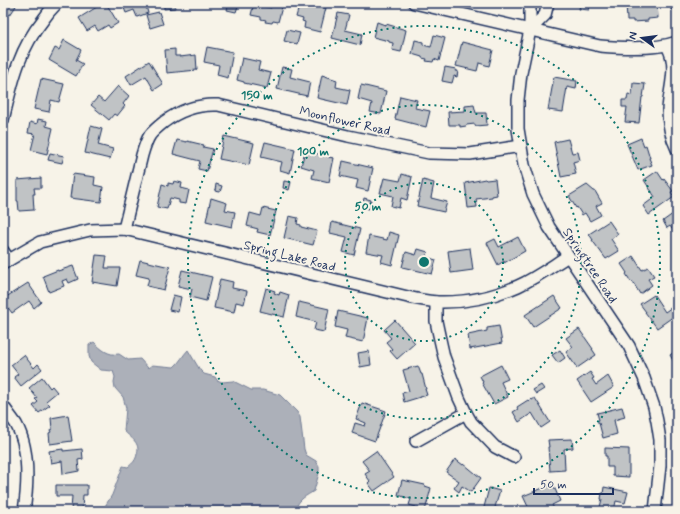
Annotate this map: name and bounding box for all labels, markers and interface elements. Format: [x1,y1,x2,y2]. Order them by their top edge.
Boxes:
north arrow [622,18,662,58]
text: N [626,31,641,41]
text: 150 m [241,88,273,104]
street label: Moonflower Road [298,103,392,140]
text: 100 m [297,144,330,160]
text: 50 m [355,199,382,215]
street label: Springtree Road [557,225,621,308]
street label: Spring Lake Road [241,237,337,278]
centre of rings [417,255,431,269]
scale bar [534,470,613,496]
text: 50 m [540,477,567,493]

